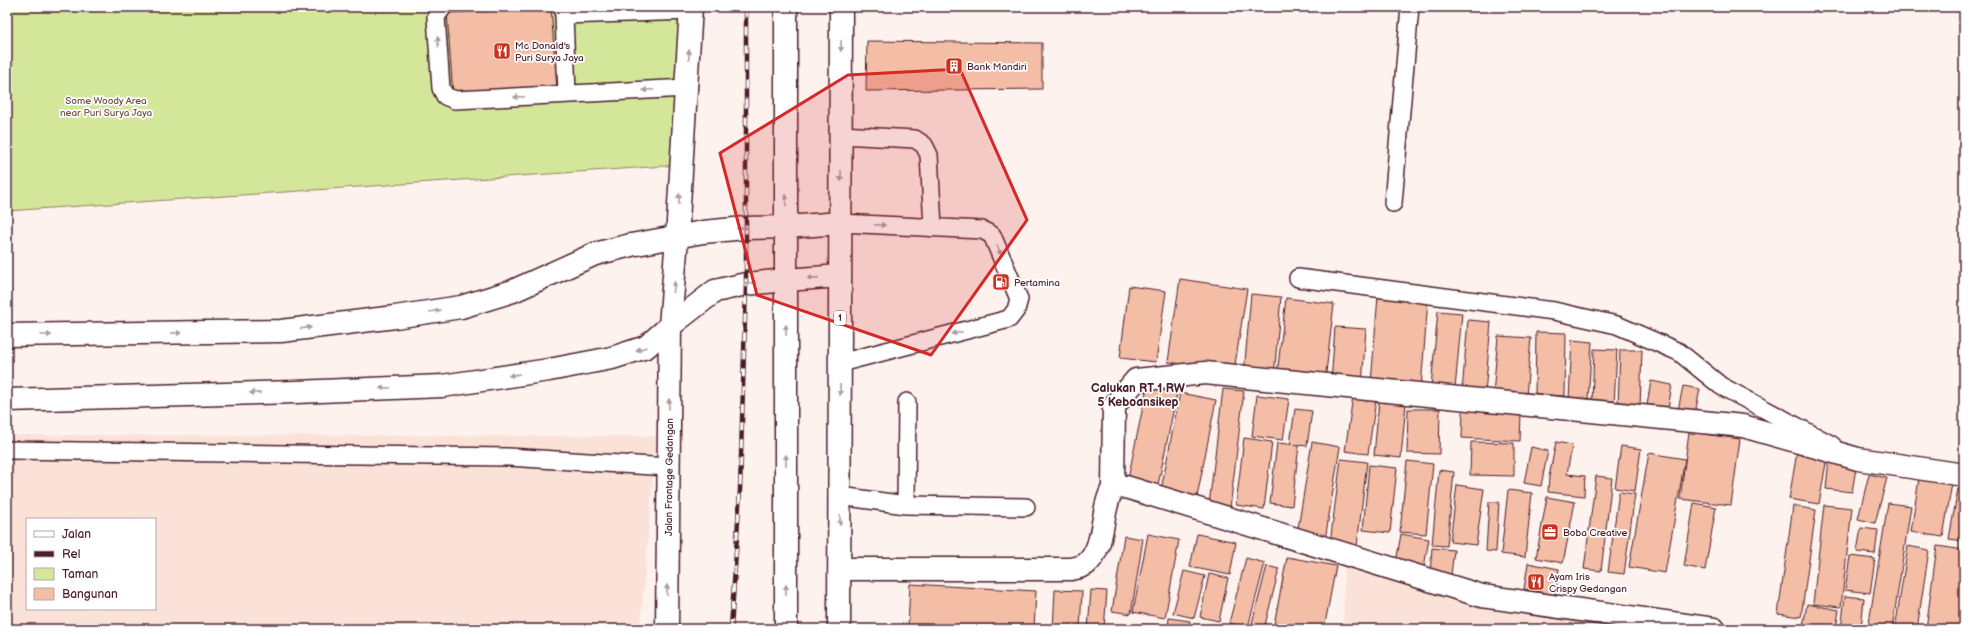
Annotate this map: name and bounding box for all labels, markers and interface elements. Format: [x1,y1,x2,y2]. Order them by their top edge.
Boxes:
one-way arrow [434,36,441,48]
place label: Mc Donald's Puri Surya Jaya [515,40,584,64]
one-way arrow [838,40,844,53]
restaurant icon: Mc Donald's Puri Surya Jaya [492,41,512,61]
one-way arrow [686,48,692,61]
building icon: Bank Mandiri [944,56,964,76]
place label: Bank Mandiri [967,61,1027,73]
one-way arrow [642,86,654,93]
one-way arrow [512,94,525,100]
park label: Some Woody Area near Puri Surya Jaya [60,95,152,119]
one-way arrow [838,170,844,183]
one-way arrow [676,193,683,205]
one-way arrow [783,193,789,206]
one-way arrow [874,222,887,228]
one-way arrow [736,225,748,232]
one-way arrow [996,244,1002,256]
fuel station icon: Pertamina [991,272,1011,292]
one-way arrow [807,275,819,282]
place label: Pertamina [1014,277,1060,289]
one-way arrow [744,280,756,287]
one-way arrow [670,281,677,293]
one-way arrow [429,308,441,314]
road number: 1 [834,311,846,325]
one-way arrow [783,323,789,336]
one-way arrow [300,324,312,331]
one-way arrow [170,330,183,336]
one-way arrow [951,330,963,336]
one-way arrow [40,332,53,338]
one-way arrow [634,346,646,352]
one-way arrow [508,372,520,378]
district label: Calukan RT 1 RW 5 Keboansikep [1091,381,1186,410]
one-way arrow [837,384,843,397]
one-way arrow [379,385,391,392]
one-way arrow [249,390,261,397]
one-way arrow [666,397,672,410]
street label: Jalan Frontage Gedangan [663,418,676,536]
one-way arrow [783,453,789,466]
one-way arrow [837,514,843,527]
legend [26,518,156,610]
office icon: Boba Creative [1540,522,1560,542]
text: Jalan [62,527,91,542]
place label: Boba Creative [1563,527,1627,539]
text: Rel [62,547,80,562]
text: Taman [62,567,98,582]
place label: Ayam Iris Crispy Gedangan [1549,571,1627,595]
restaurant icon: Ayam Iris Crispy Gedangan [1526,572,1546,592]
one-way arrow [664,583,670,596]
one-way arrow [783,583,789,596]
text: Bangunan [62,587,118,602]

